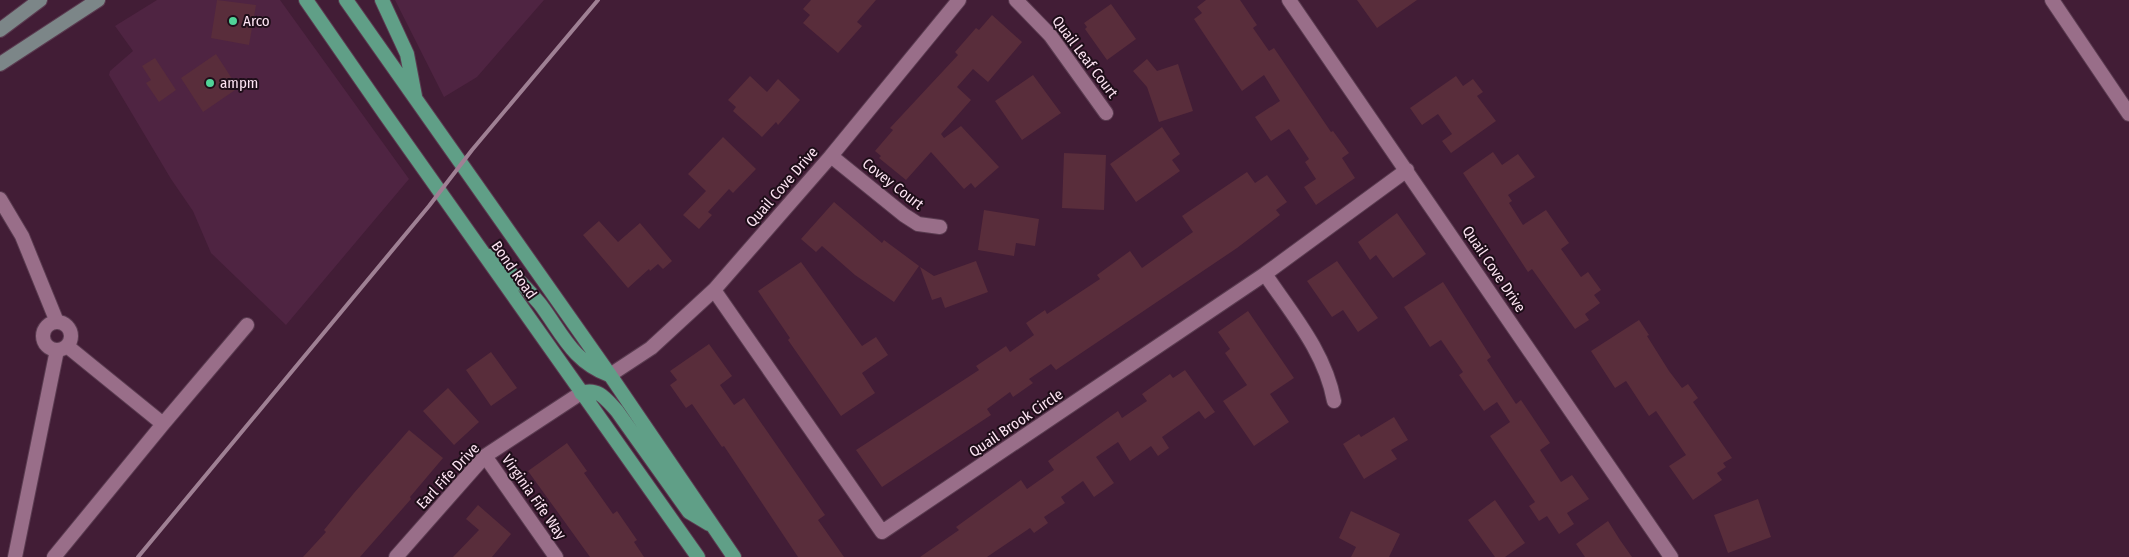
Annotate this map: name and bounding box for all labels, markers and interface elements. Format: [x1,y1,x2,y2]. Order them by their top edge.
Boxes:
place label: Arco [243,12,270,30]
street label: Quail Leaf Court [1048,12,1122,102]
marker: Arco [227,15,239,27]
place label: ampm [220,74,258,92]
marker: ampm [204,77,216,89]
street label: Quail Cove Drive [742,143,822,231]
street label: Covey Court [859,155,927,213]
street label: Quail Cove Drive [1458,222,1530,316]
street label: Bond Road [488,238,540,302]
street label: Quail Brook Circle [966,385,1066,461]
street label: Earl Fife Drive [413,439,483,513]
street label: Virginia Fife Way [498,451,570,543]

